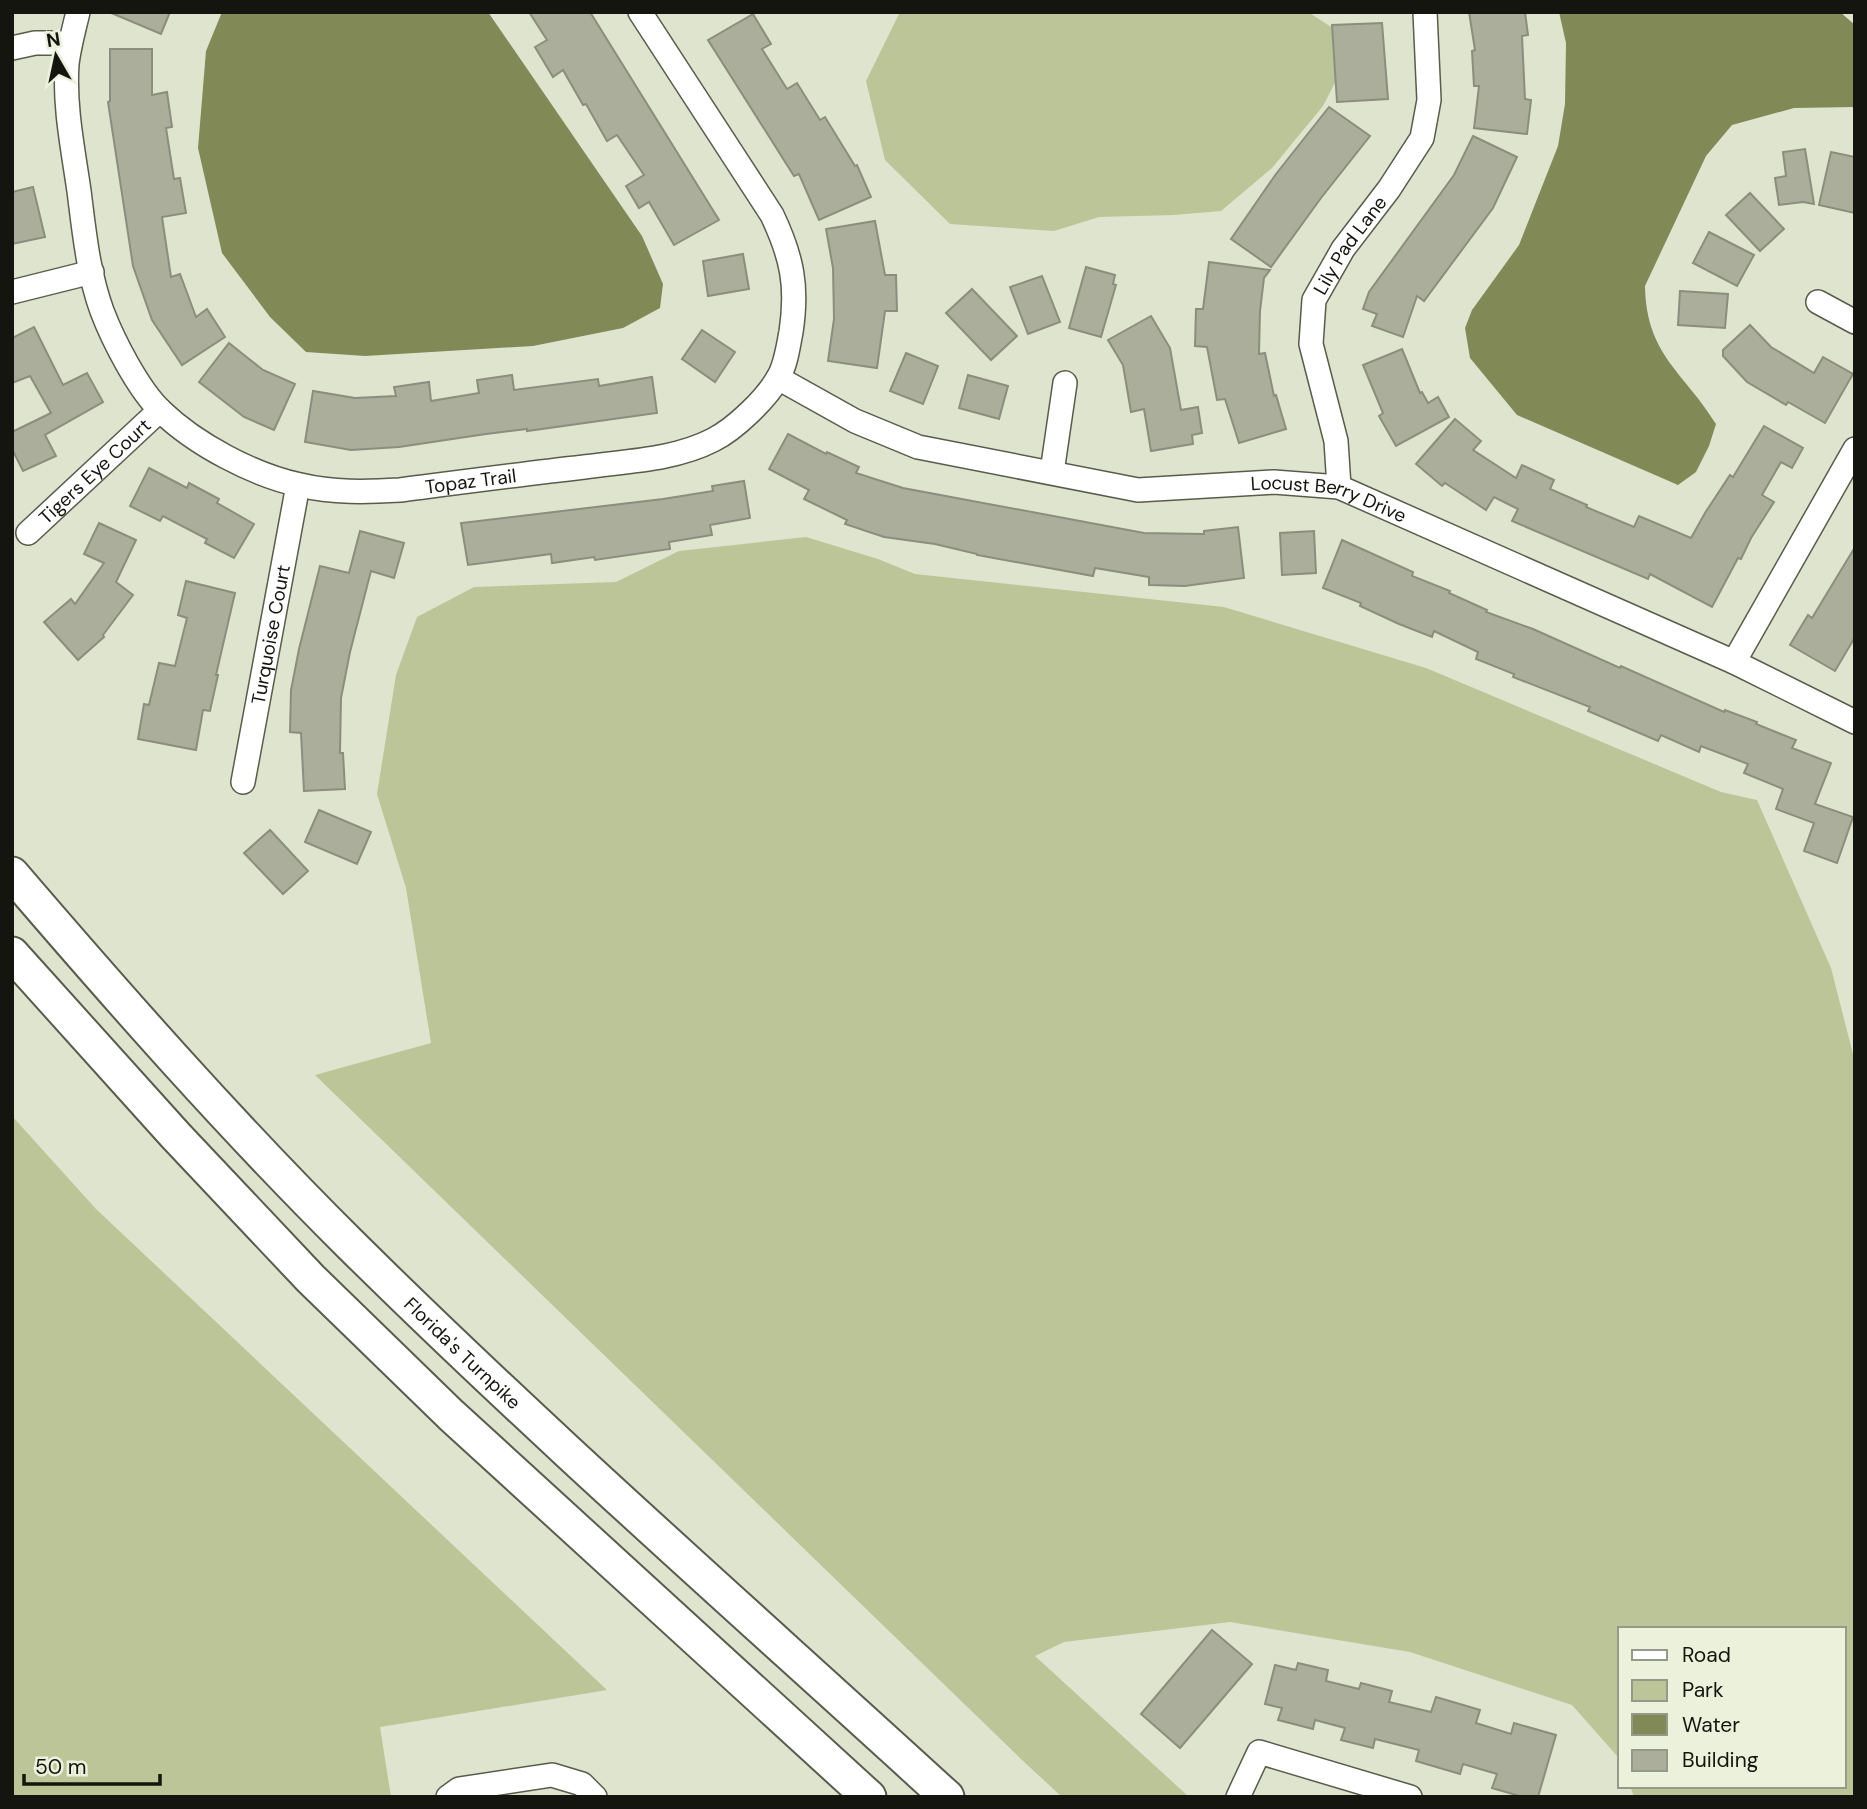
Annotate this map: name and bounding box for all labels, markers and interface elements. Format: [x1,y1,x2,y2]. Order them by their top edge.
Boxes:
north arrow [21,21,91,91]
text: N [45,26,62,53]
street label: Lily Pad Lane [1307,190,1392,299]
street label: Tigers Eye Court [33,413,156,529]
street label: Topaz Trail [423,463,518,499]
street label: Locust Berry Drive [1250,469,1411,528]
street label: Turquoise Court [245,563,295,706]
street label: Florida's Turnpike [399,1292,526,1414]
legend [1618,1627,1846,1788]
text: Road [1682,1641,1731,1669]
text: Park [1682,1676,1724,1704]
text: Water [1682,1711,1740,1739]
scale bar [24,1742,161,1786]
text: Building [1682,1746,1759,1774]
text: 50 m [35,1753,86,1781]

